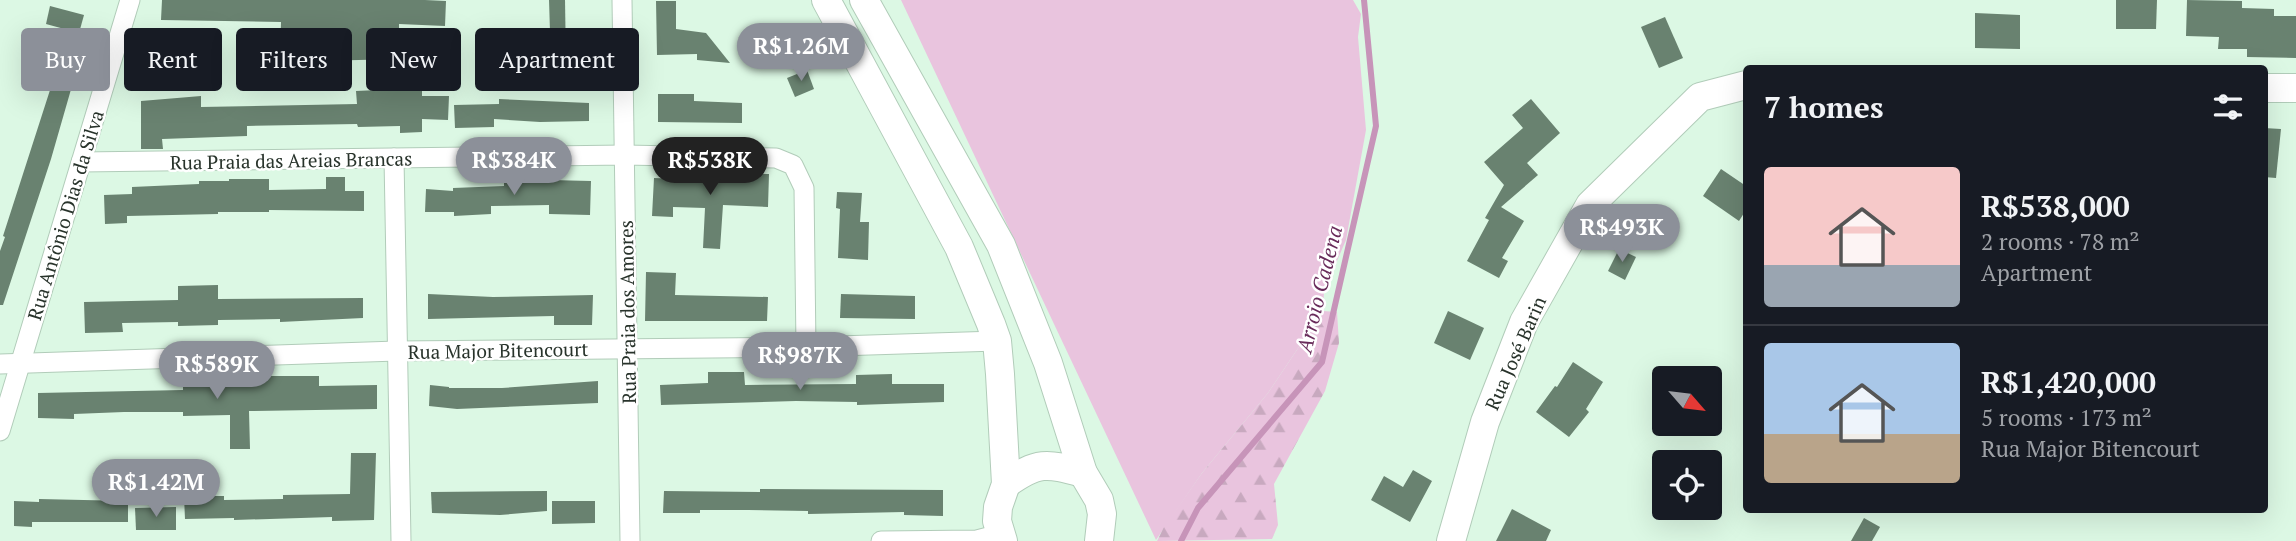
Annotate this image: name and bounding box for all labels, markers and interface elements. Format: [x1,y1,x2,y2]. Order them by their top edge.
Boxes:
pin: R$1.26M [736,24,866,83]
chip: Buy [21,28,110,91]
chip: Rent [124,28,222,91]
chip: Filters [236,28,352,91]
chip: New [366,28,461,91]
chip: Apartment [475,28,639,91]
text: R$1.26M [753,30,849,61]
text: 7 homes [1764,87,1883,127]
icon: filters [2209,88,2247,126]
street label: Rua Antônio Dias da Silva [21,107,109,323]
pin: R$384K [457,138,571,197]
pin: R$538K [653,138,767,197]
text: R$384K [472,144,556,175]
text: R$538K [668,144,752,175]
street label: Rua Praia das Areias Brancas [170,145,412,175]
text: R$538,000 [1981,186,2130,226]
icon: home [1820,195,1904,279]
pin: R$493K [1565,204,1679,264]
text: R$493K [1580,211,1664,242]
street label: Rua Praia dos Amores [613,220,641,404]
water label: Arroio Cadena [1289,223,1348,357]
text: 2 rooms · 78 m² [1981,226,2140,257]
text: Apartment [1981,257,2092,288]
street label: Rua José Barin [1479,292,1551,414]
pin: R$987K [743,332,857,392]
street label: Rua Major Bitencourt [407,336,589,364]
text: R$987K [758,339,842,370]
pin: R$589K [160,342,274,401]
text: R$589K [175,348,259,379]
text: R$1,420,000 [1981,362,2156,402]
north arrow [1652,366,1722,436]
map controls [1652,366,1722,520]
icon: home [1820,371,1904,455]
text: 5 rooms · 173 m² [1981,402,2152,433]
text: Rua Major Bitencourt [1981,433,2200,464]
button: locate [1652,450,1722,520]
pin: R$1.42M [91,460,221,519]
text: R$1.42M [108,466,204,497]

